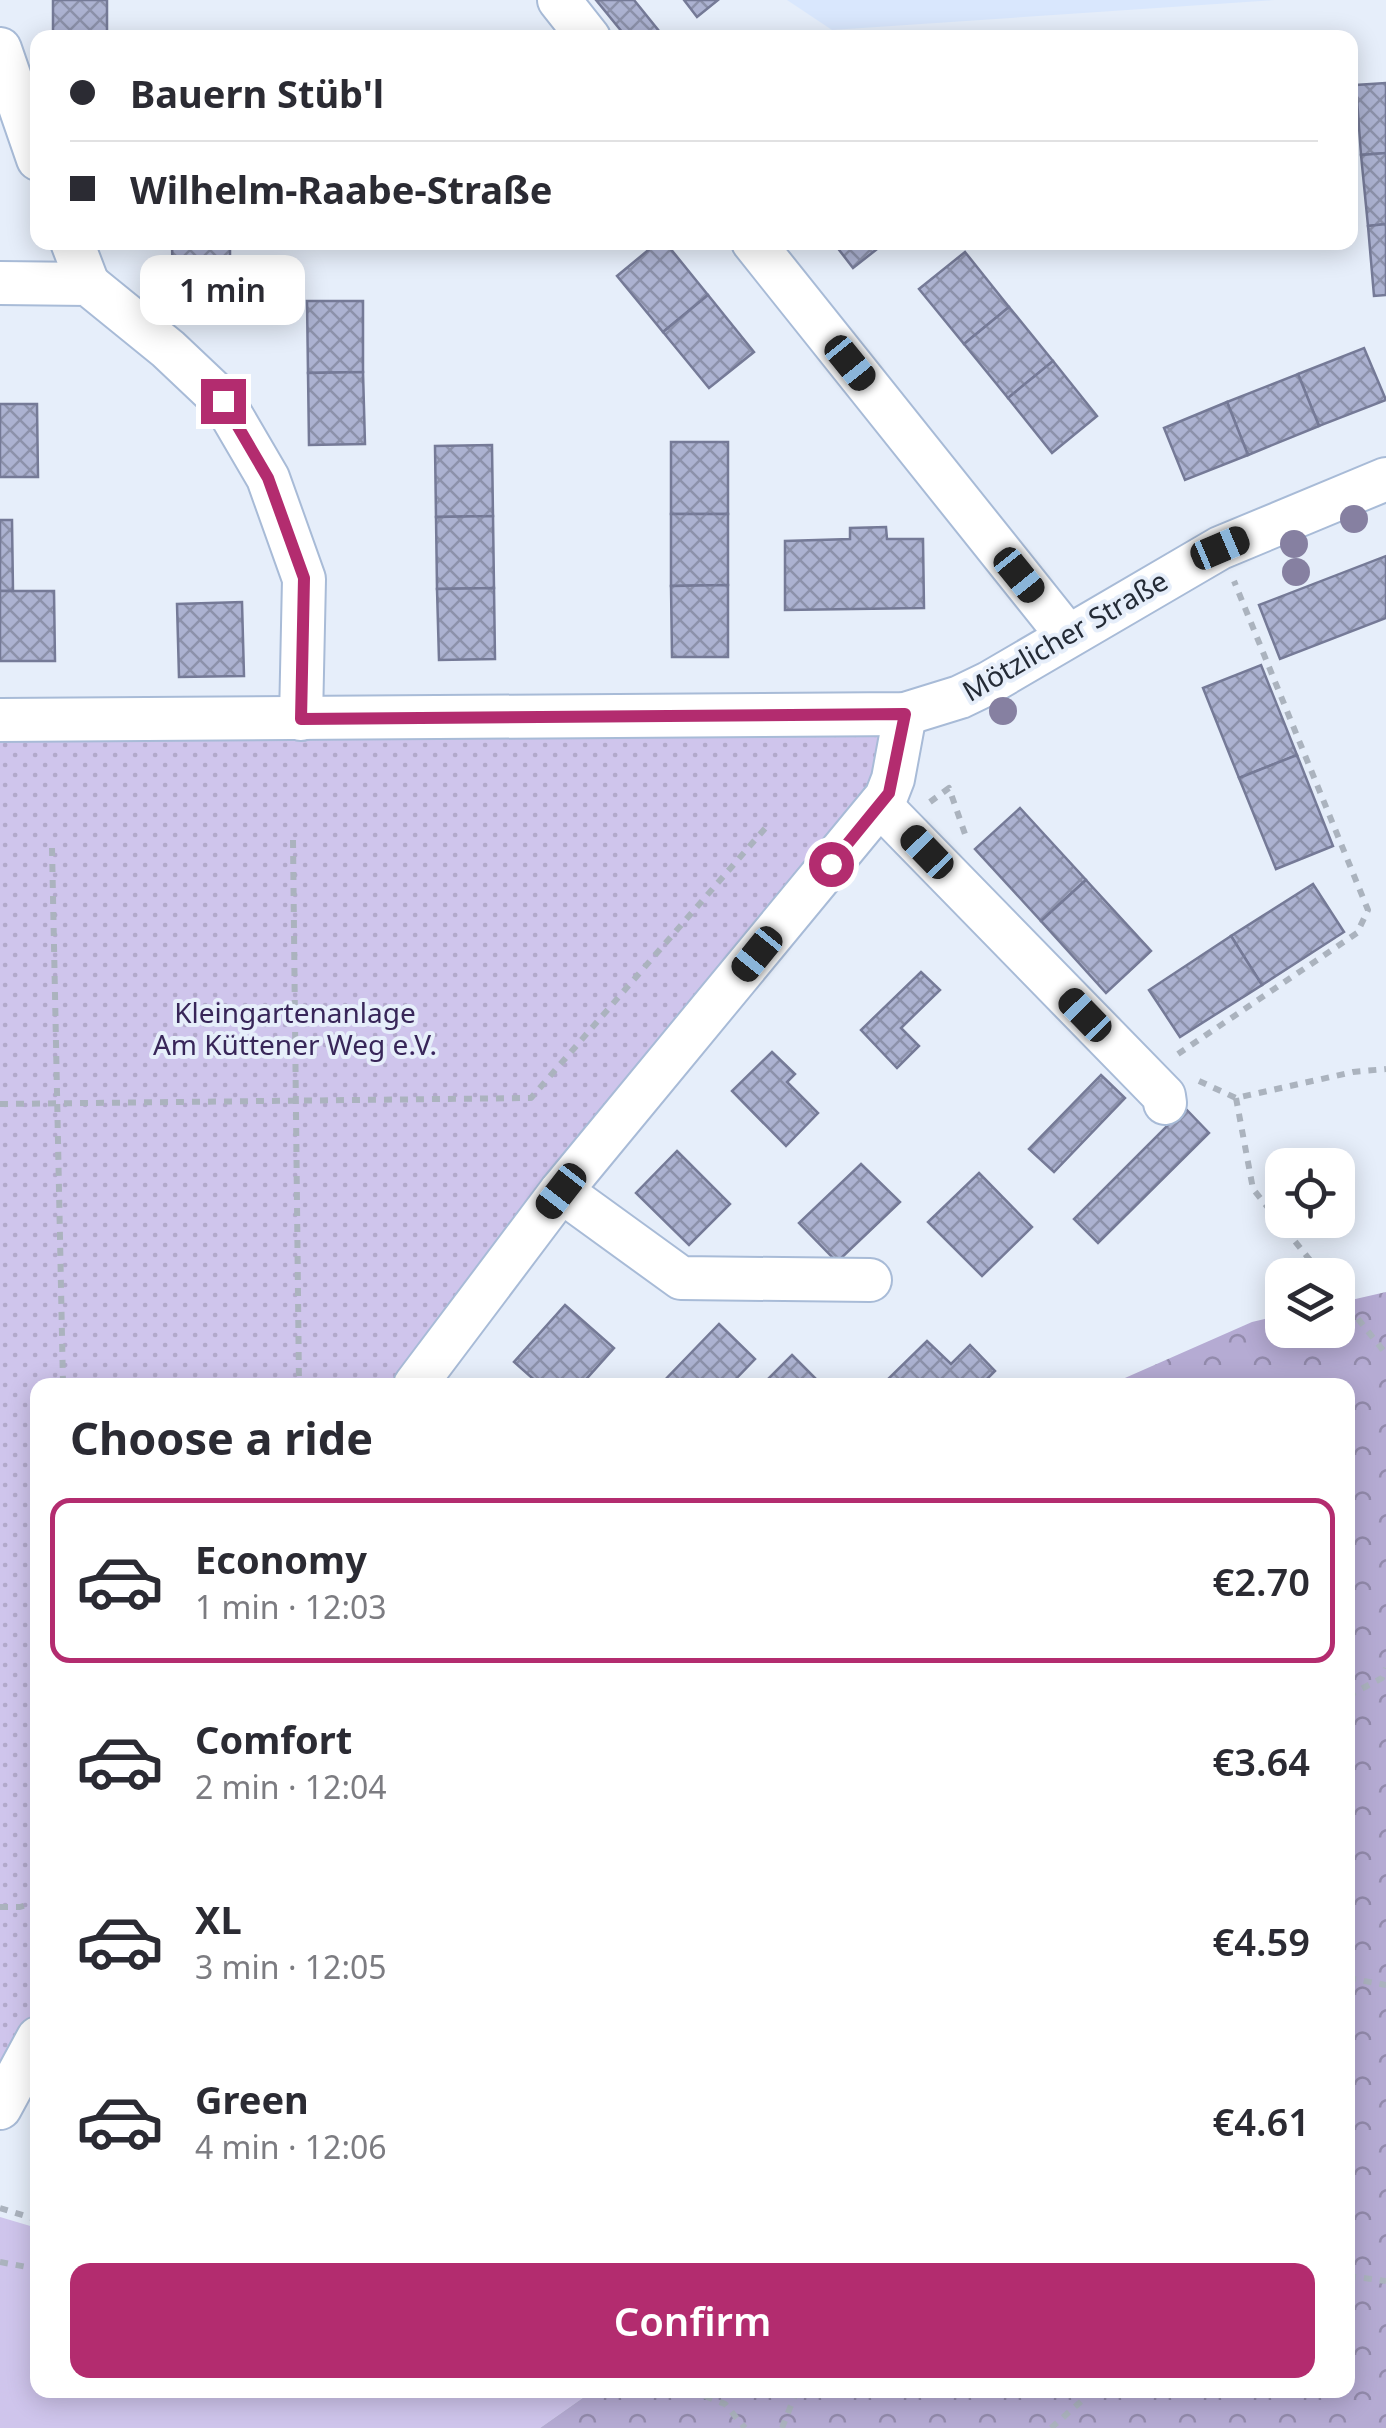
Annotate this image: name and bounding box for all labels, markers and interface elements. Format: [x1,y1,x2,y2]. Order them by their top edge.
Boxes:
text: Bauern Stüb'l [130,67,384,119]
text: Wilhelm-Raabe-Straße [130,163,553,215]
callout: 1 min [140,256,306,326]
text: 1 min [179,268,266,311]
car [819,330,881,396]
route end [201,379,246,424]
car [1187,522,1253,574]
car [988,542,1050,608]
street label: Mötzlicher Straße [955,561,1174,709]
car [895,820,959,884]
route start [809,842,854,887]
car [726,921,788,987]
car [1053,983,1117,1047]
park label: Kleingartenanlage Am Küttener Weg e.V. [153,993,437,1063]
map controls [1265,1148,1355,1348]
button: locate [1265,1148,1355,1238]
car [531,1158,591,1224]
button: layers [1265,1258,1355,1348]
text: Choose a ride [70,1407,373,1468]
text: Economy [195,1533,367,1585]
icon: car [75,1536,165,1626]
text: €2.70 [1213,1555,1310,1607]
text: 1 min · 12:03 [195,1585,387,1628]
text: Comfort [195,1713,352,1765]
icon: car [75,1716,165,1806]
text: €3.64 [1213,1735,1310,1787]
text: 2 min · 12:04 [195,1765,387,1808]
text: XL [195,1893,242,1945]
icon: car [75,1896,165,1986]
text: €4.59 [1213,1915,1310,1967]
text: 3 min · 12:05 [195,1945,387,1988]
text: Green [195,2073,309,2125]
icon: car [75,2076,165,2166]
text: €4.61 [1213,2095,1310,2147]
text: 4 min · 12:06 [195,2125,387,2168]
button: Confirm [70,2263,1315,2378]

